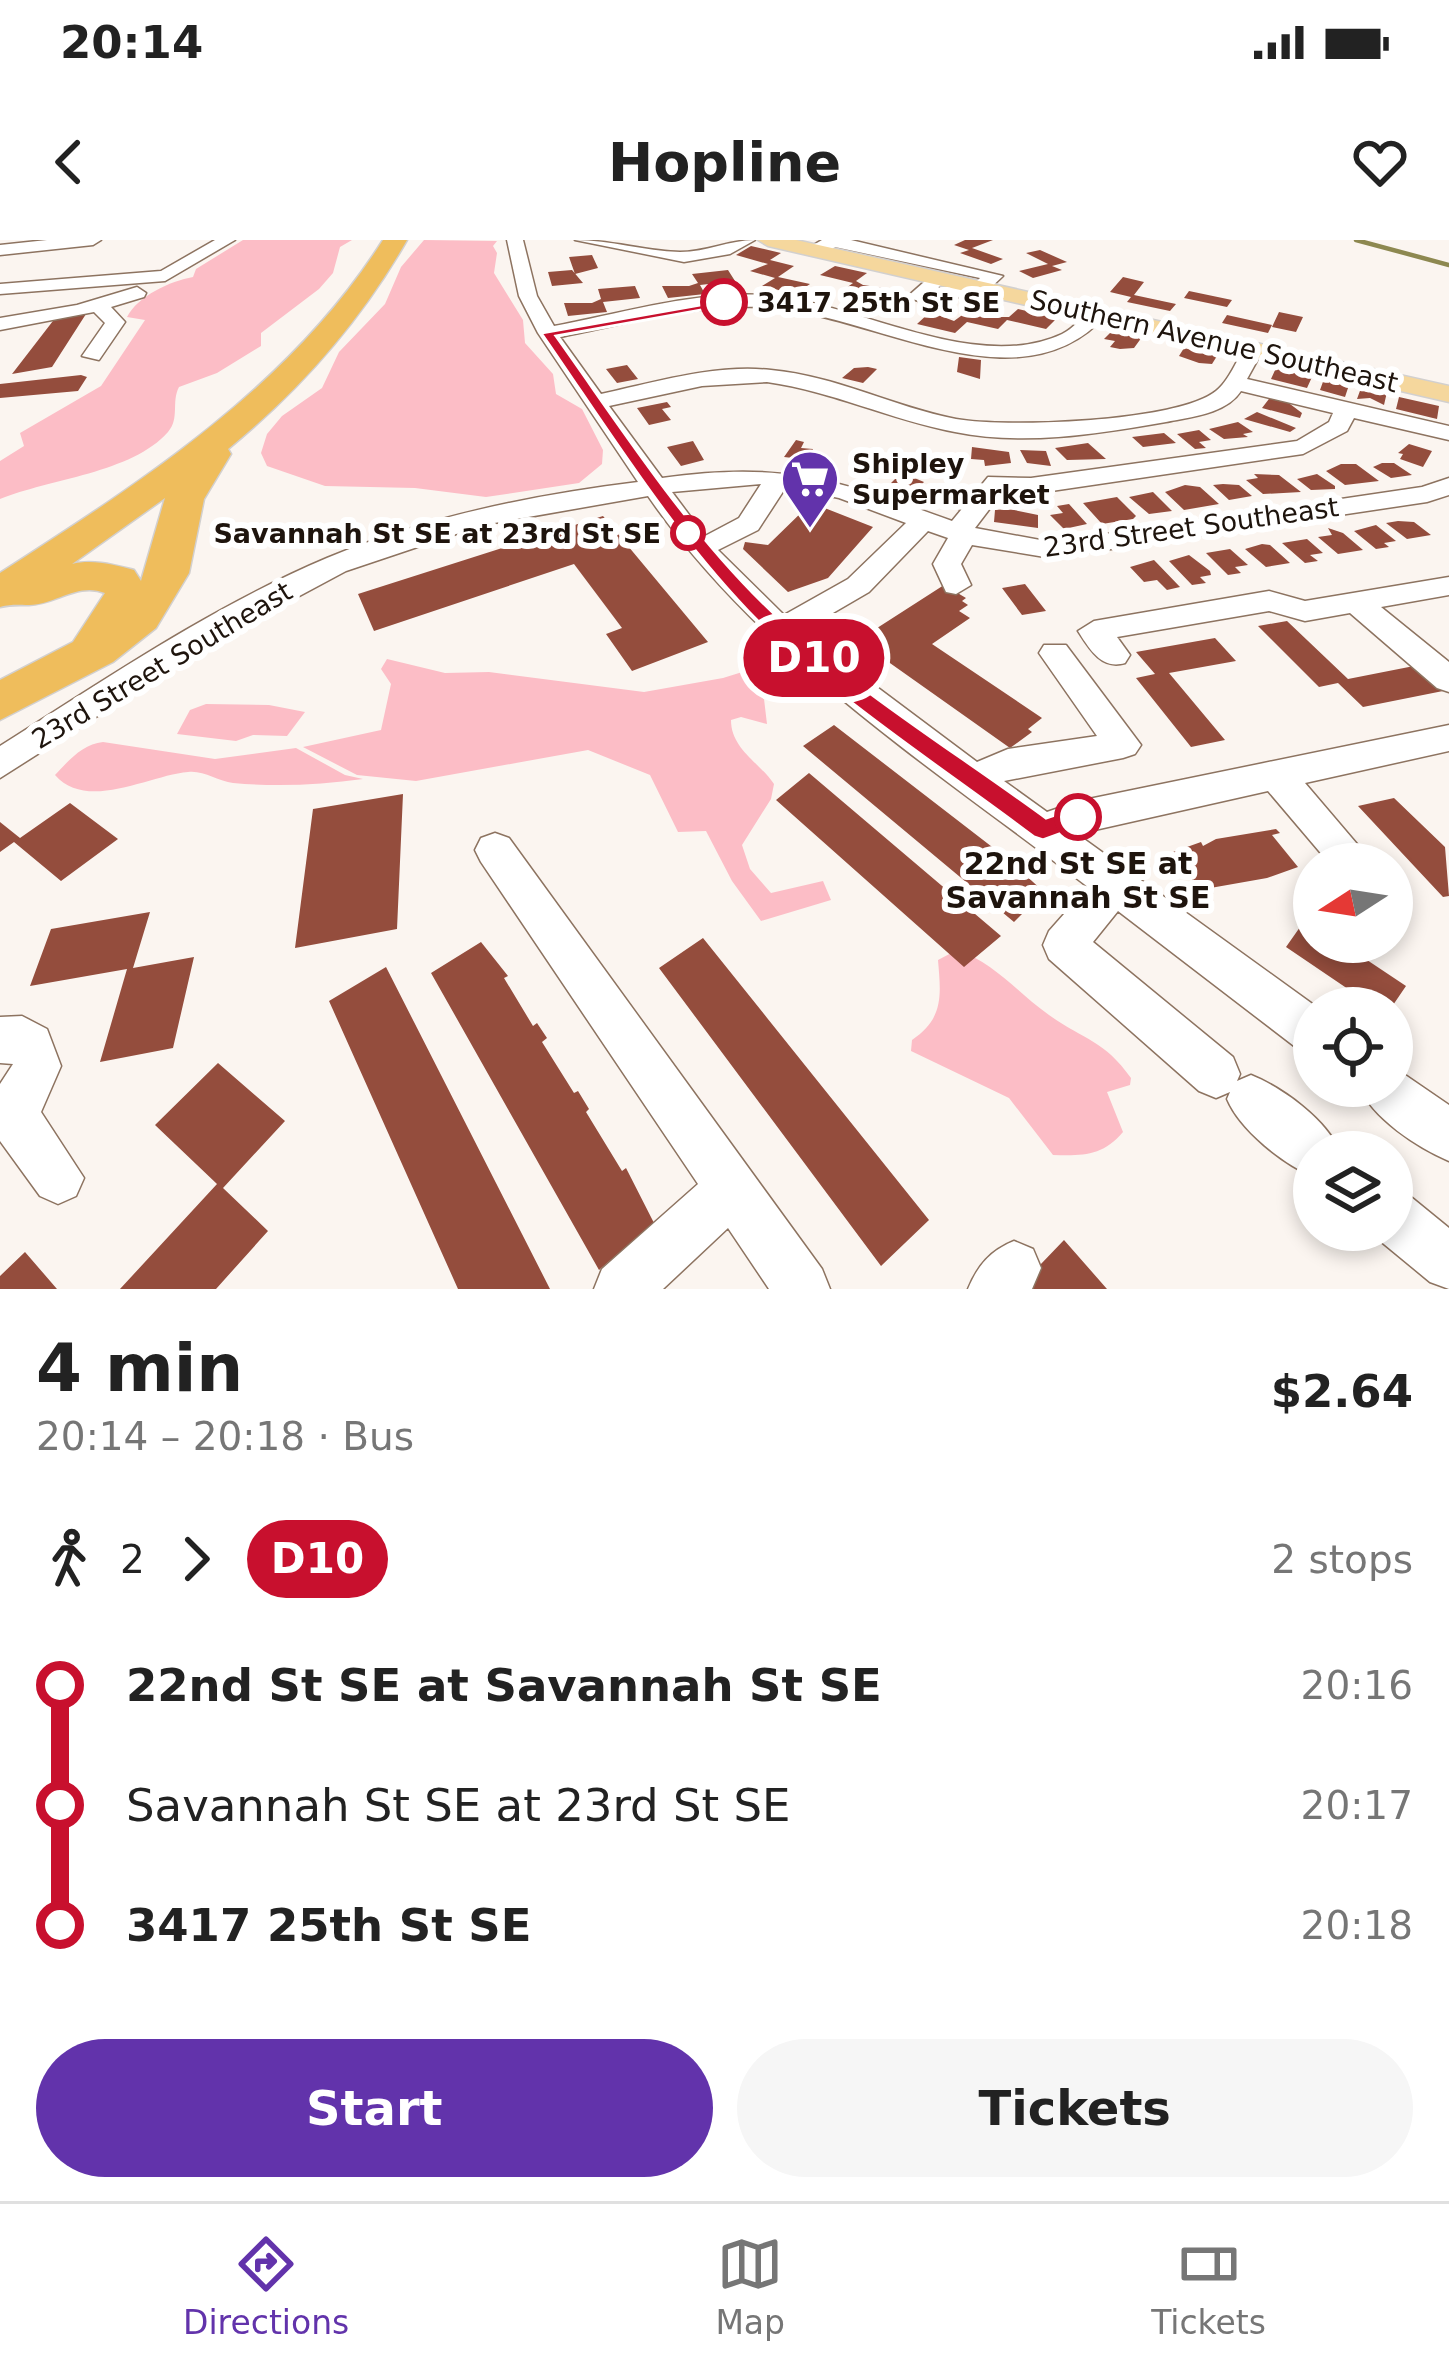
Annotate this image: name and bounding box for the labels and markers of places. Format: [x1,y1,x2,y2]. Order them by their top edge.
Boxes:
marker: 3417 25th St SE [702,280,746,324]
place label: 3417 25th St SE [757,287,1000,318]
supermarket icon: Shipley Supermarket [779,448,841,530]
place label: Shipley Supermarket [852,448,1050,510]
marker: Savannah St SE at 23rd St SE [672,517,704,549]
place label: Savannah St SE at 23rd St SE [213,518,661,549]
marker: 22nd St SE at Savannah St SE [1056,795,1100,839]
place label: 22nd St SE at Savannah St SE [946,846,1210,915]

